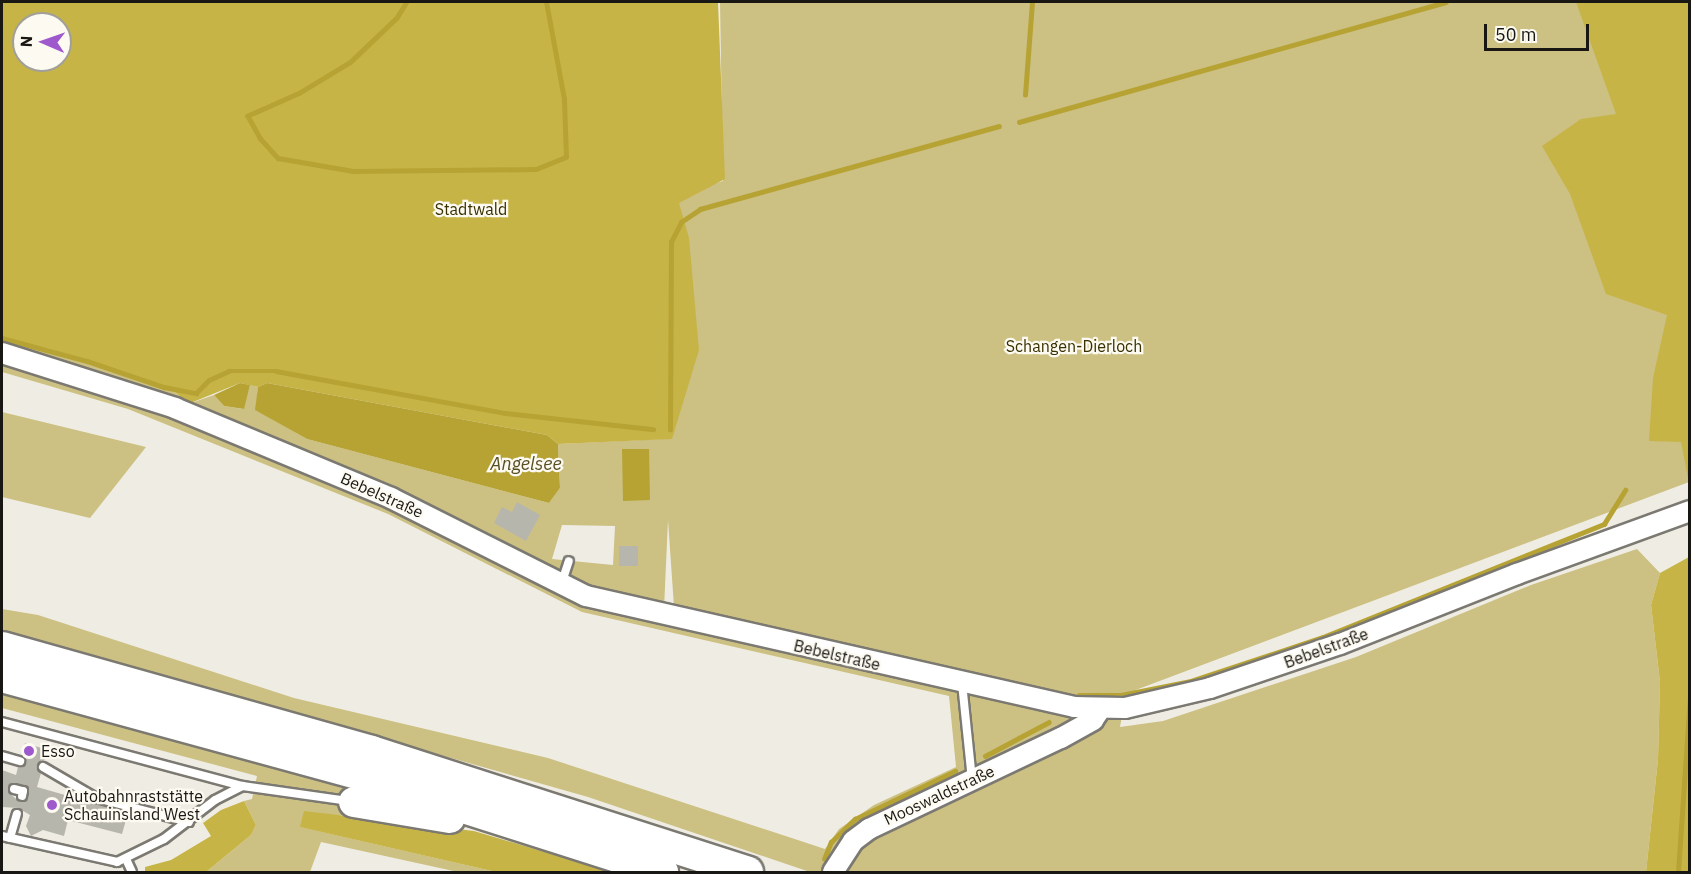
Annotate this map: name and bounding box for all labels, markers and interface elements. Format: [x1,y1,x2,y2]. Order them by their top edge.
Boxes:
north arrow [12,12,72,72]
scale bar [1487,12,1592,50]
text: 50 m [1495,23,1537,46]
text: N [16,35,36,48]
park label: Stadtwald [435,199,507,219]
park label: Schangen-Dierloch [1006,336,1142,356]
water label: Angelsee [490,453,562,475]
street label: Bebelstraße [338,468,426,522]
street label: Bebelstraße [1281,624,1371,672]
street label: Bebelstraße [792,636,882,674]
place label: Esso [41,741,75,761]
marker: Esso [22,744,36,758]
street label: Mooswaldstraße [881,761,997,829]
place label: Autobahnraststätte Schauinsland West [64,786,203,824]
marker: Autobahnraststätte Schauinsland West [45,798,59,812]

